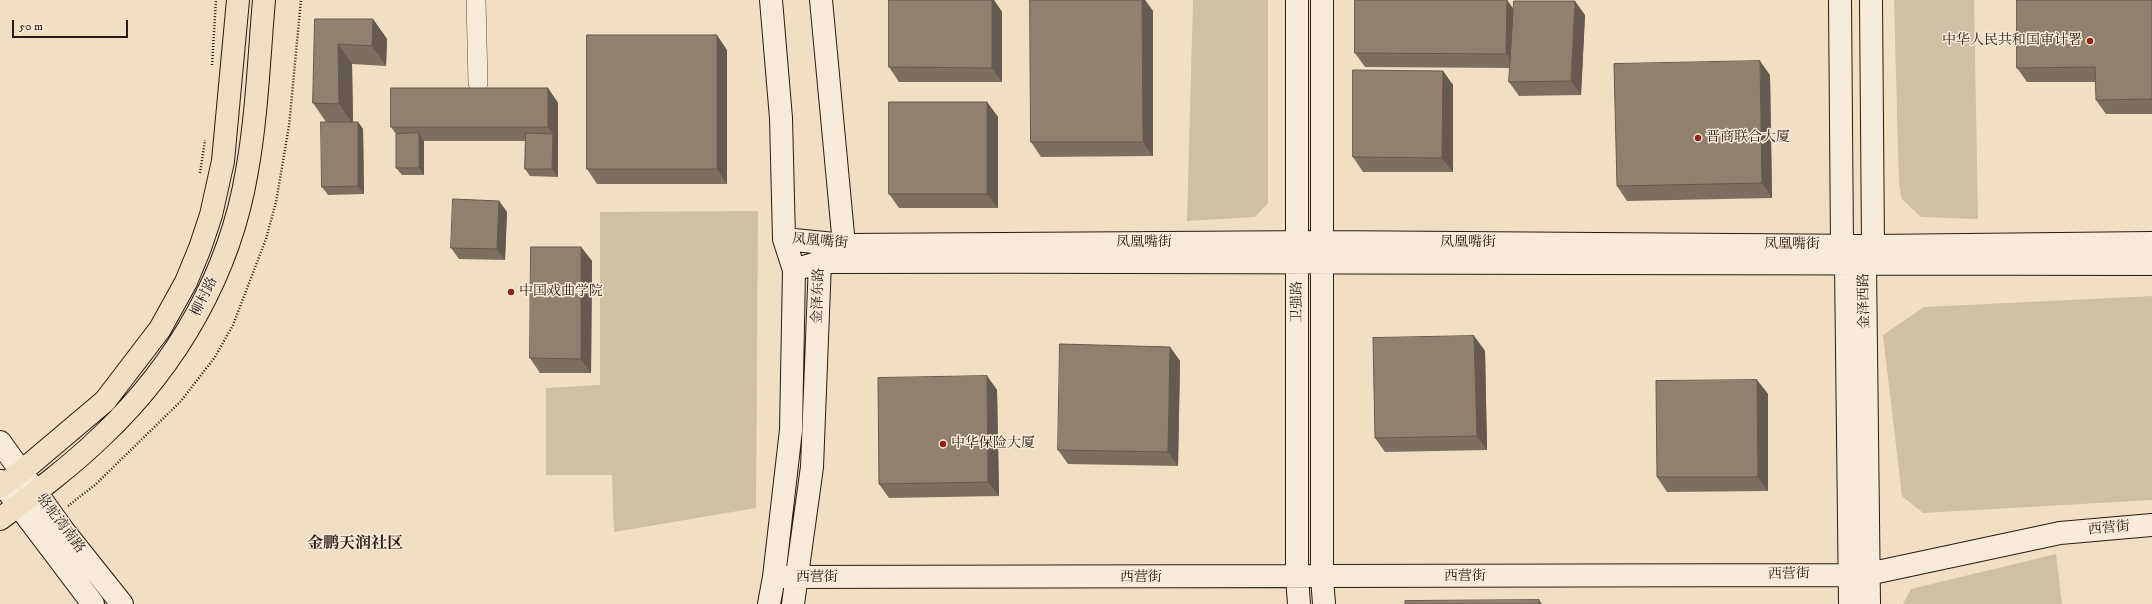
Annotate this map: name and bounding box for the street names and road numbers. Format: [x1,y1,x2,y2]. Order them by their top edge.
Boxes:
street label: 凤凰嘴街 [791,231,849,253]
street label: 凤凰嘴街 [1116,235,1172,251]
street label: 凤凰嘴街 [1440,235,1496,251]
street label: 凤凰嘴街 [1764,237,1820,253]
street label: 金泽东路 [810,268,828,324]
street label: 金泽西路 [1856,273,1874,329]
street label: 柳村路 [188,274,222,320]
street label: 卫强路 [1290,281,1306,323]
street label: 骆驼湾南路 [32,491,88,557]
street label: 西营街 [2087,519,2131,539]
street label: 西营街 [1768,566,1810,584]
street label: 西营街 [1444,569,1486,585]
street label: 西营街 [796,570,838,586]
street label: 西营街 [1120,570,1162,586]

